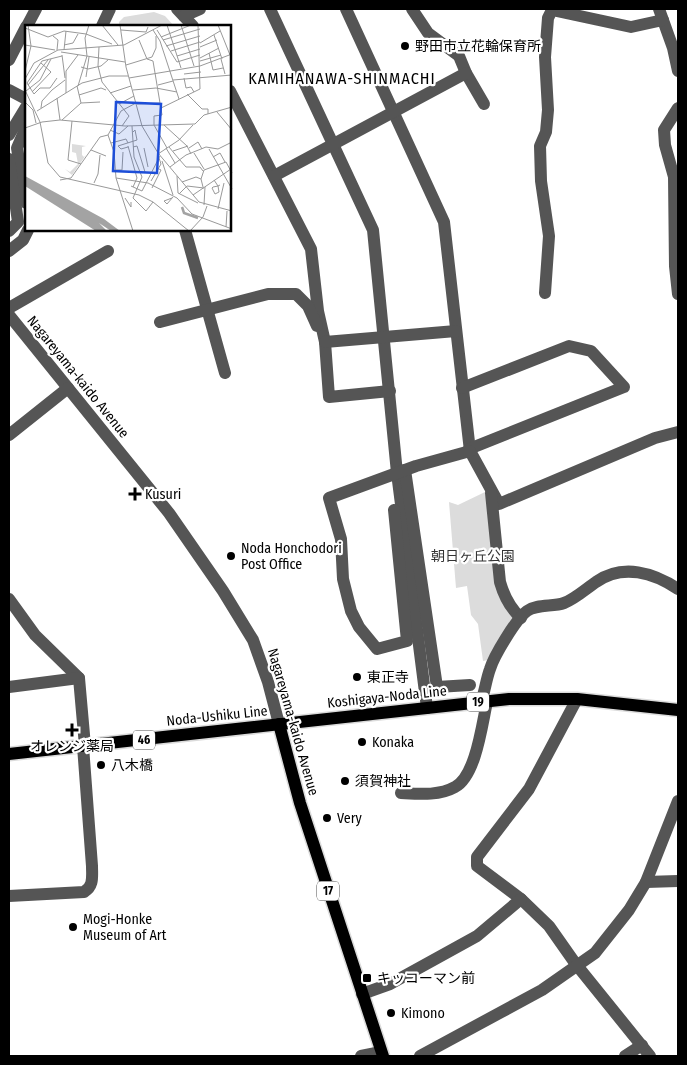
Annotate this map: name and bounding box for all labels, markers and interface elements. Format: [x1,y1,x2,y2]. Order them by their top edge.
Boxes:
inset map [25,25,231,231]
place label: 野田市立花輪保育所 [415,38,541,55]
marker: 野田市立花輪保育所 [399,40,411,52]
district label: KAMIHANAWA-SHINMACHI [248,69,436,88]
street label: Nagareyama-kaido Avenue [23,312,133,442]
place label: Kusuri [145,486,181,503]
marker: Kusuri [129,488,141,500]
place label: Noda Honchodori Post Office [241,540,342,573]
park label: 朝日ヶ丘公園 [431,548,515,565]
marker: Noda Honchodori Post Office [225,550,237,562]
street label: Nagareyama-kaido Avenue [264,646,322,798]
place label: 東正寺 [367,669,409,686]
marker: 東正寺 [351,671,363,683]
street label: Koshigaya-Noda Line [326,682,448,712]
road number: 19 [467,692,489,712]
street label: Noda-Ushiku Line [166,702,268,730]
marker: オレンジ薬局 [66,724,78,736]
road number: 46 [133,730,155,750]
place label: Konaka [372,734,414,751]
marker: Konaka [356,736,368,748]
place label: オレンジ薬局 [30,738,114,755]
place label: 八木橋 [111,757,153,774]
marker: 八木橋 [95,759,107,771]
place label: 須賀神社 [355,773,411,790]
marker: 須賀神社 [339,775,351,787]
place label: Very [337,810,363,827]
marker: Very [321,812,333,824]
road number: 17 [317,881,339,900]
place label: Mogi-Honke Museum of Art [83,911,167,944]
marker: Mogi-Honke Museum of Art [67,921,79,933]
place label: キッコーマン前 [377,970,475,987]
marker: キッコーマン前 [361,972,373,984]
place label: Kimono [401,1005,445,1022]
marker: Kimono [385,1007,397,1019]

